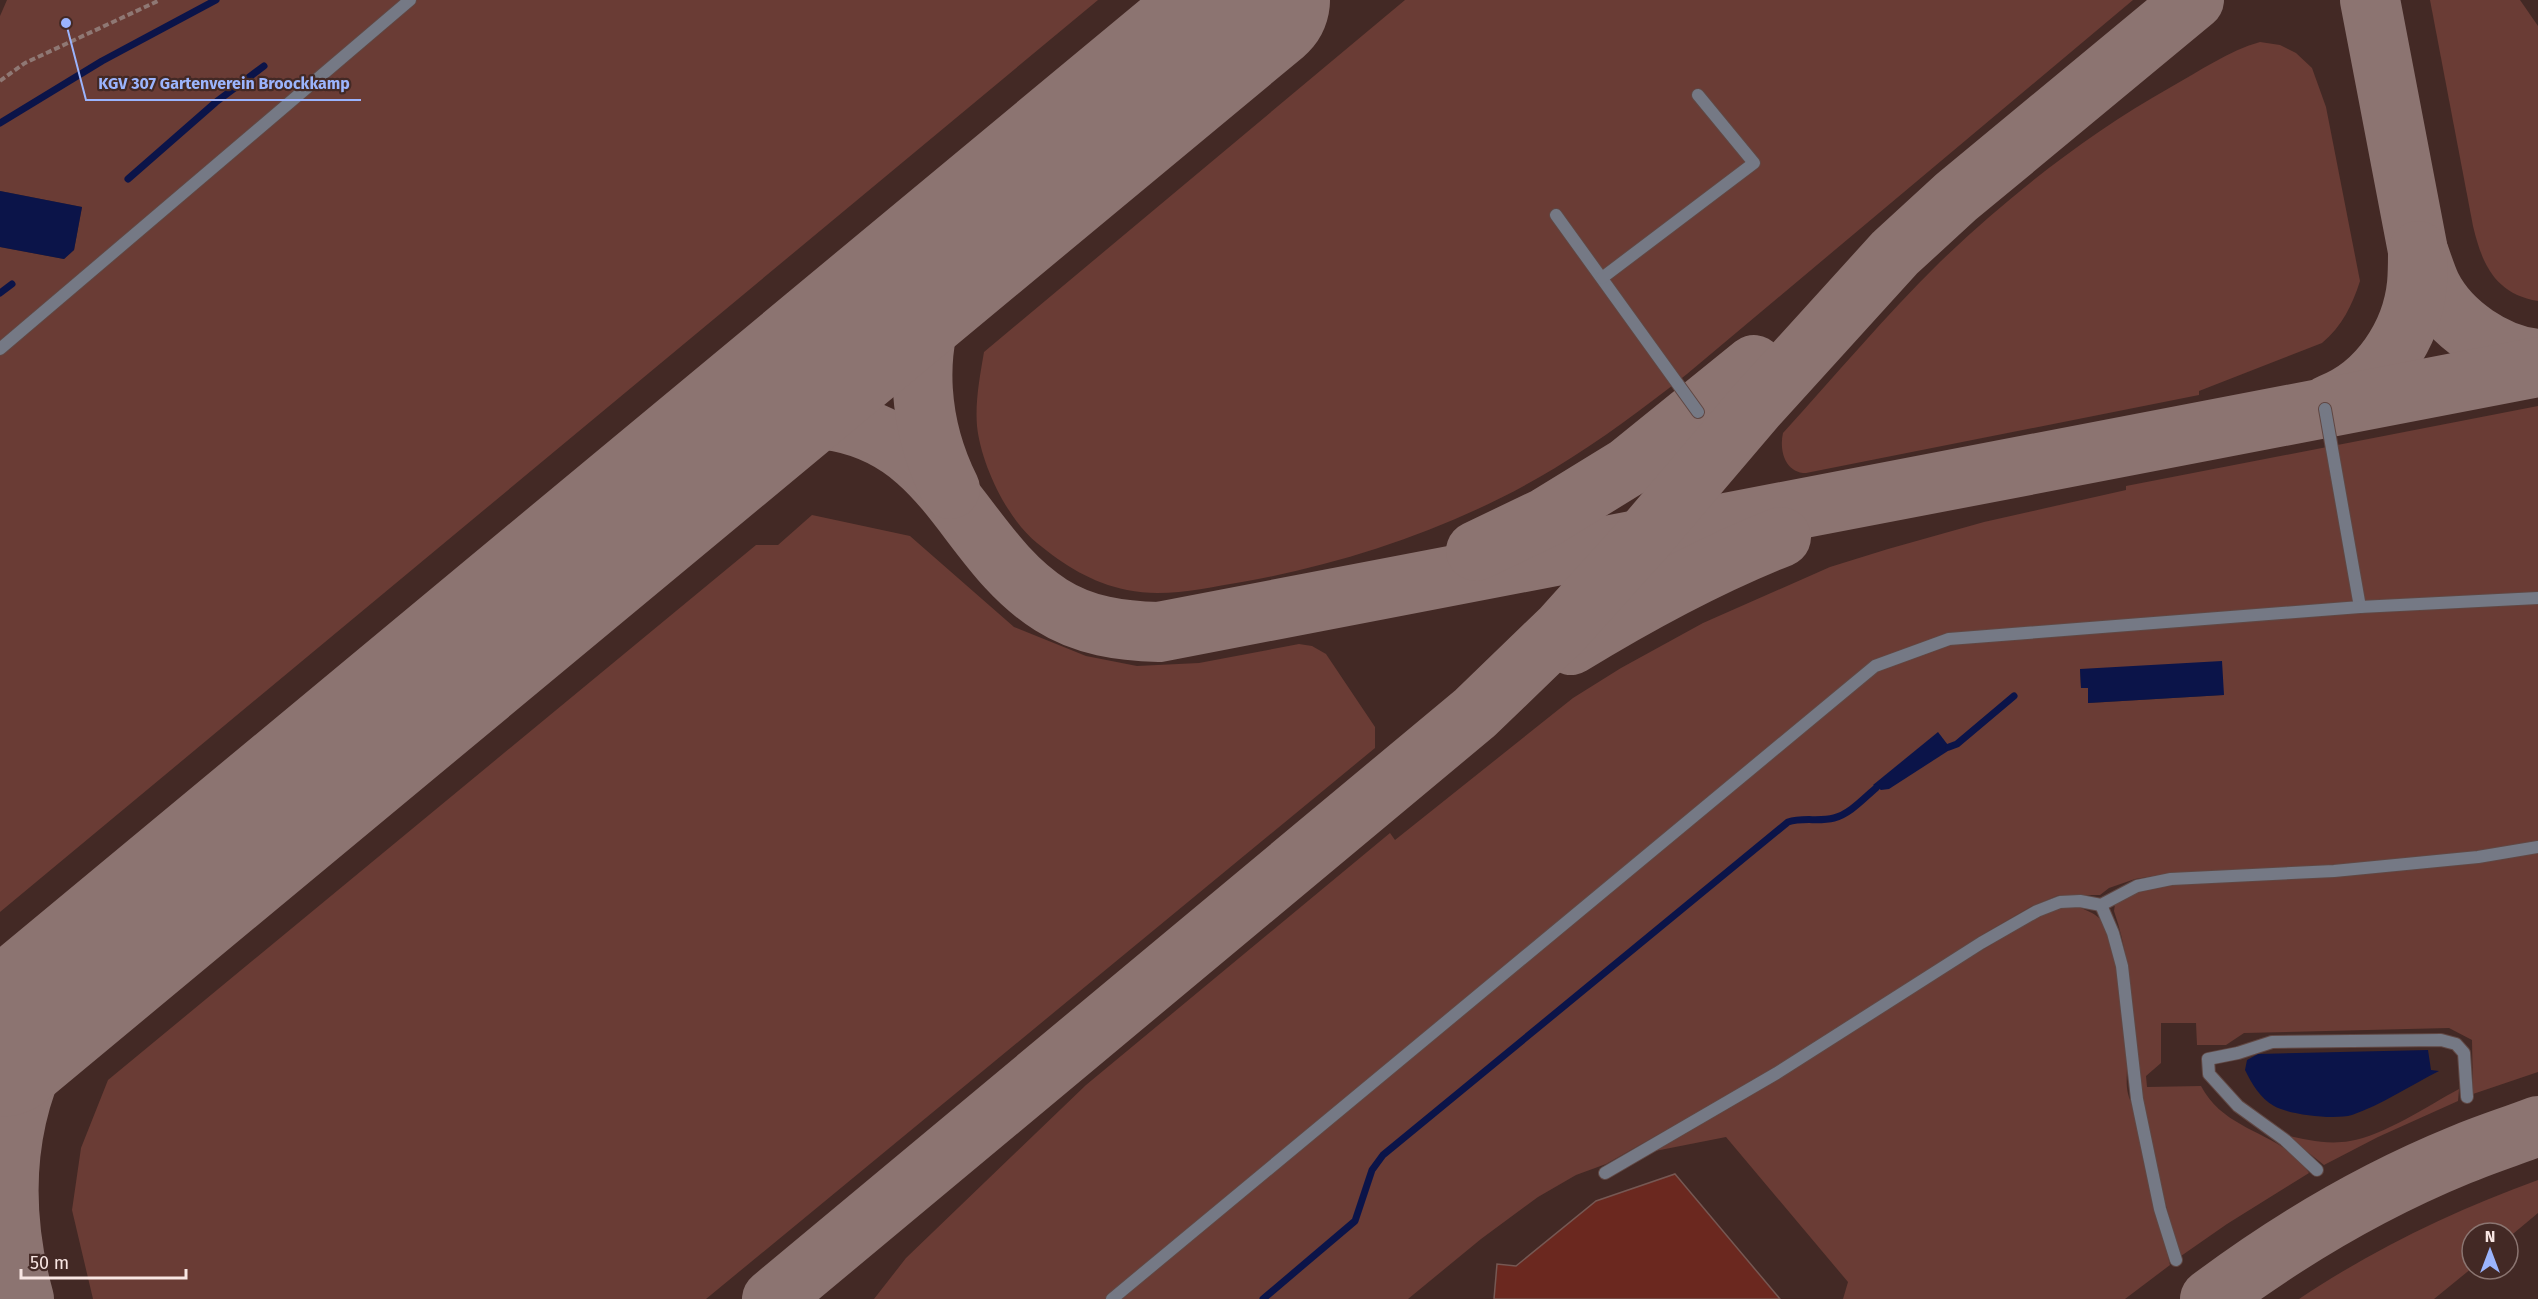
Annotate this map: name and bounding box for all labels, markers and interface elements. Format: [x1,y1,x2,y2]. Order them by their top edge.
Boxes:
callout: KGV 307 Gartenverein Broockkamp [86,66,361,100]
text: KGV 307 Gartenverein Broockkamp [98,74,350,93]
north arrow [2460,1221,2520,1281]
text: N [2485,1227,2495,1246]
scale bar [21,1242,186,1280]
text: 50 m [30,1252,69,1274]

